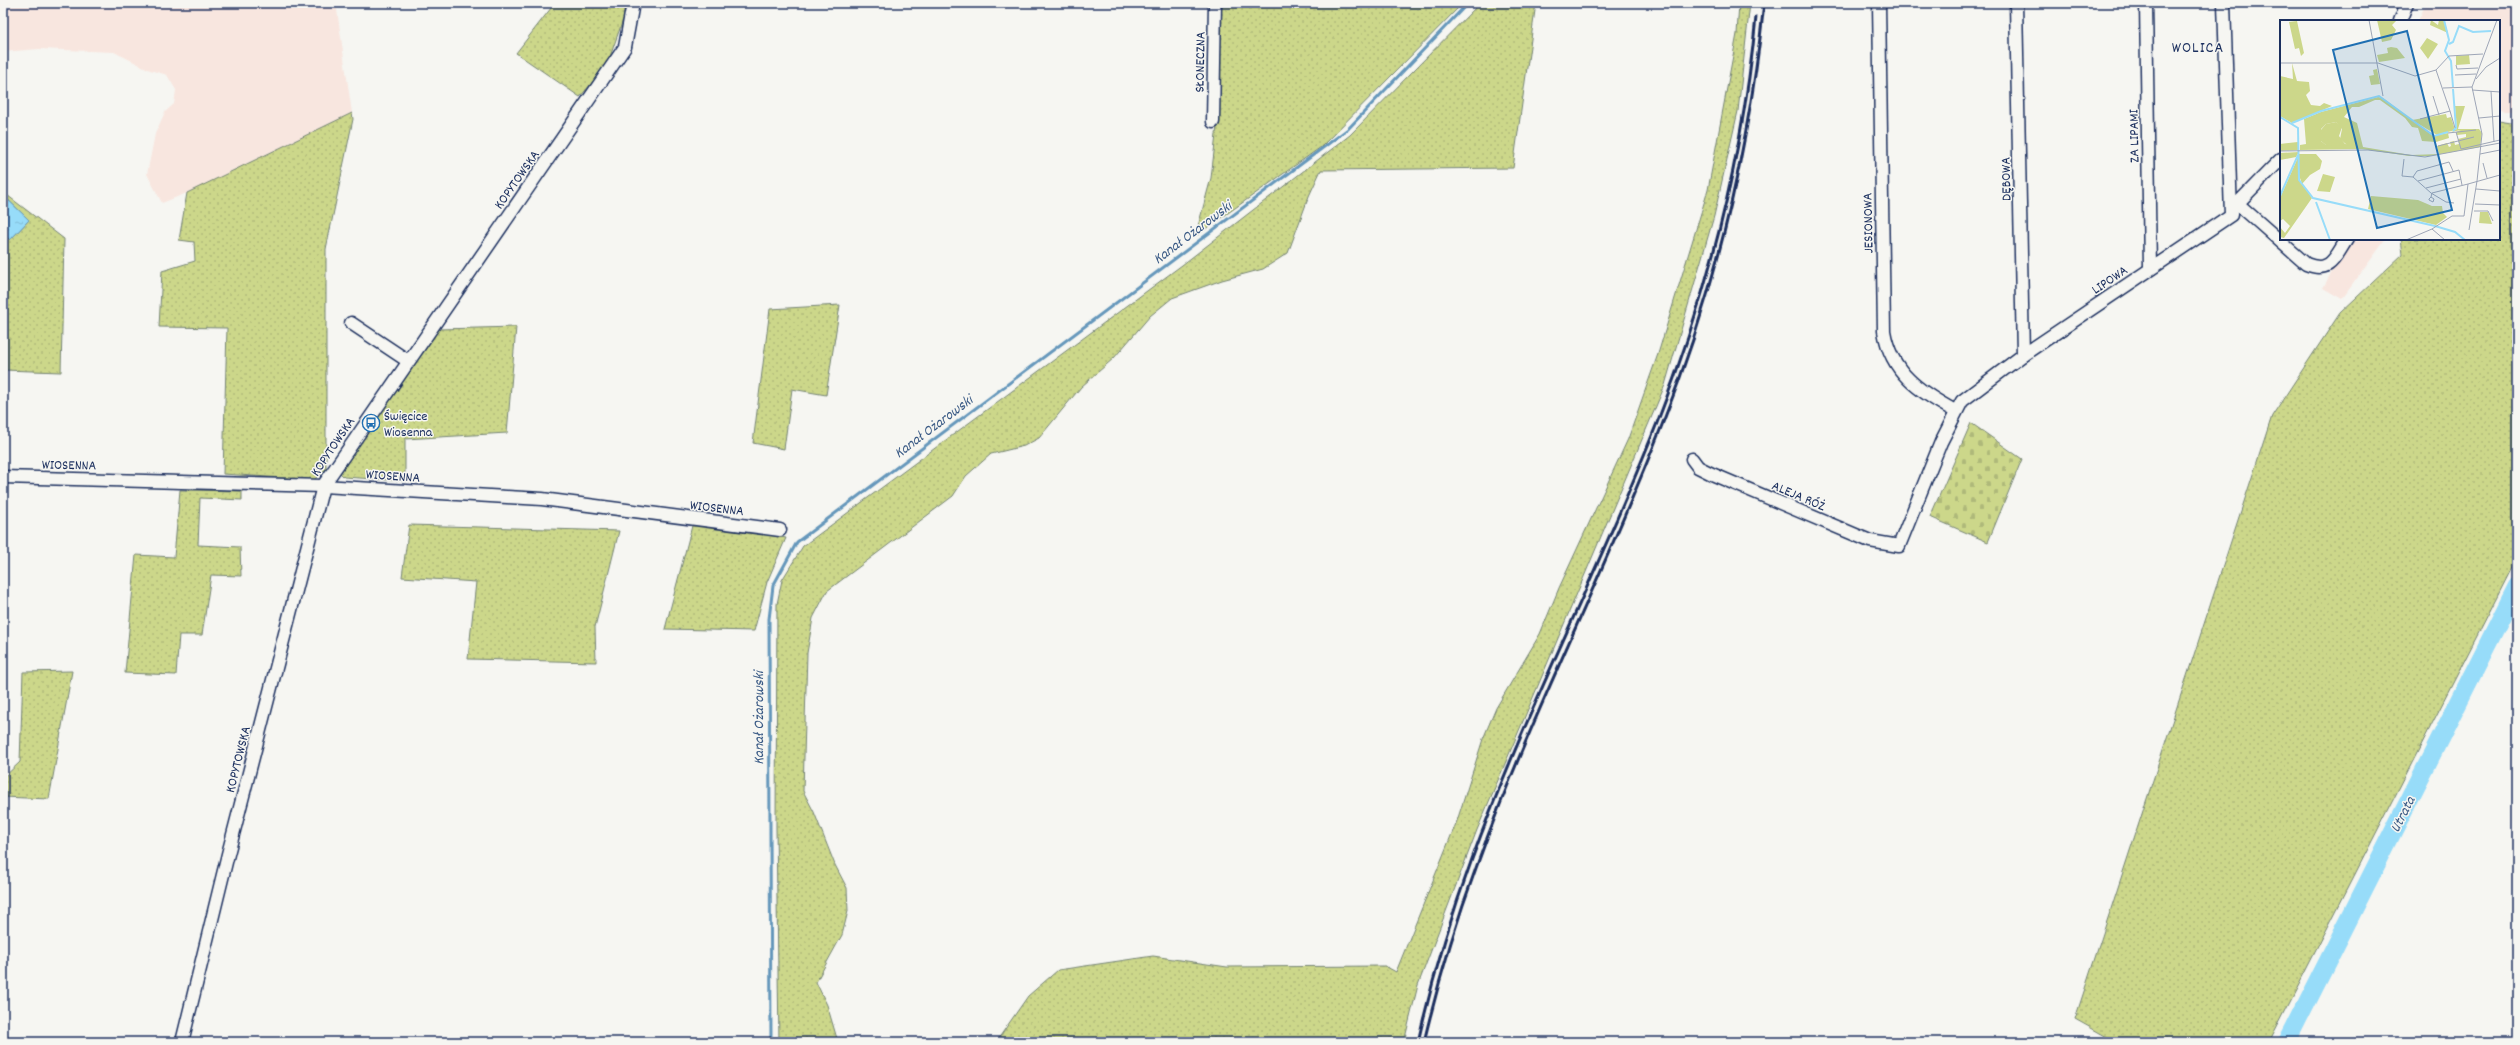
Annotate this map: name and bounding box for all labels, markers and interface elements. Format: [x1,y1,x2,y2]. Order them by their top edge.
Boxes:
inset map [2280,20,2500,240]
street label: SŁONECZNA [1190,31,1212,93]
district label: WOLICA [2172,37,2224,60]
street label: ZA LIPAMI [2125,108,2145,163]
street label: KOPYTOWSKA [490,146,546,214]
street label: DĘBOWA [1997,156,2017,201]
street label: JESIONOWA [1858,192,1880,253]
water label: Kanał Ożarowski [1149,195,1239,271]
street label: LIPOWA [2088,261,2133,300]
water label: Kanał Ożarowski [890,389,980,465]
place label: Święcice Wiosenna [384,407,433,443]
street label: KOPYTOWSKA [306,413,361,481]
bus stop icon: Święcice Wiosenna [361,413,381,433]
street label: WIOSENNA [42,456,97,476]
street label: WIOSENNA [365,465,421,489]
street label: ALEJA RÓŻ [1768,477,1829,517]
street label: WIOSENNA [689,496,745,522]
water label: Kanał Ożarowski [749,669,771,765]
street label: KOPYTOWSKA [221,724,257,795]
water label: Utrata [2385,792,2423,837]

